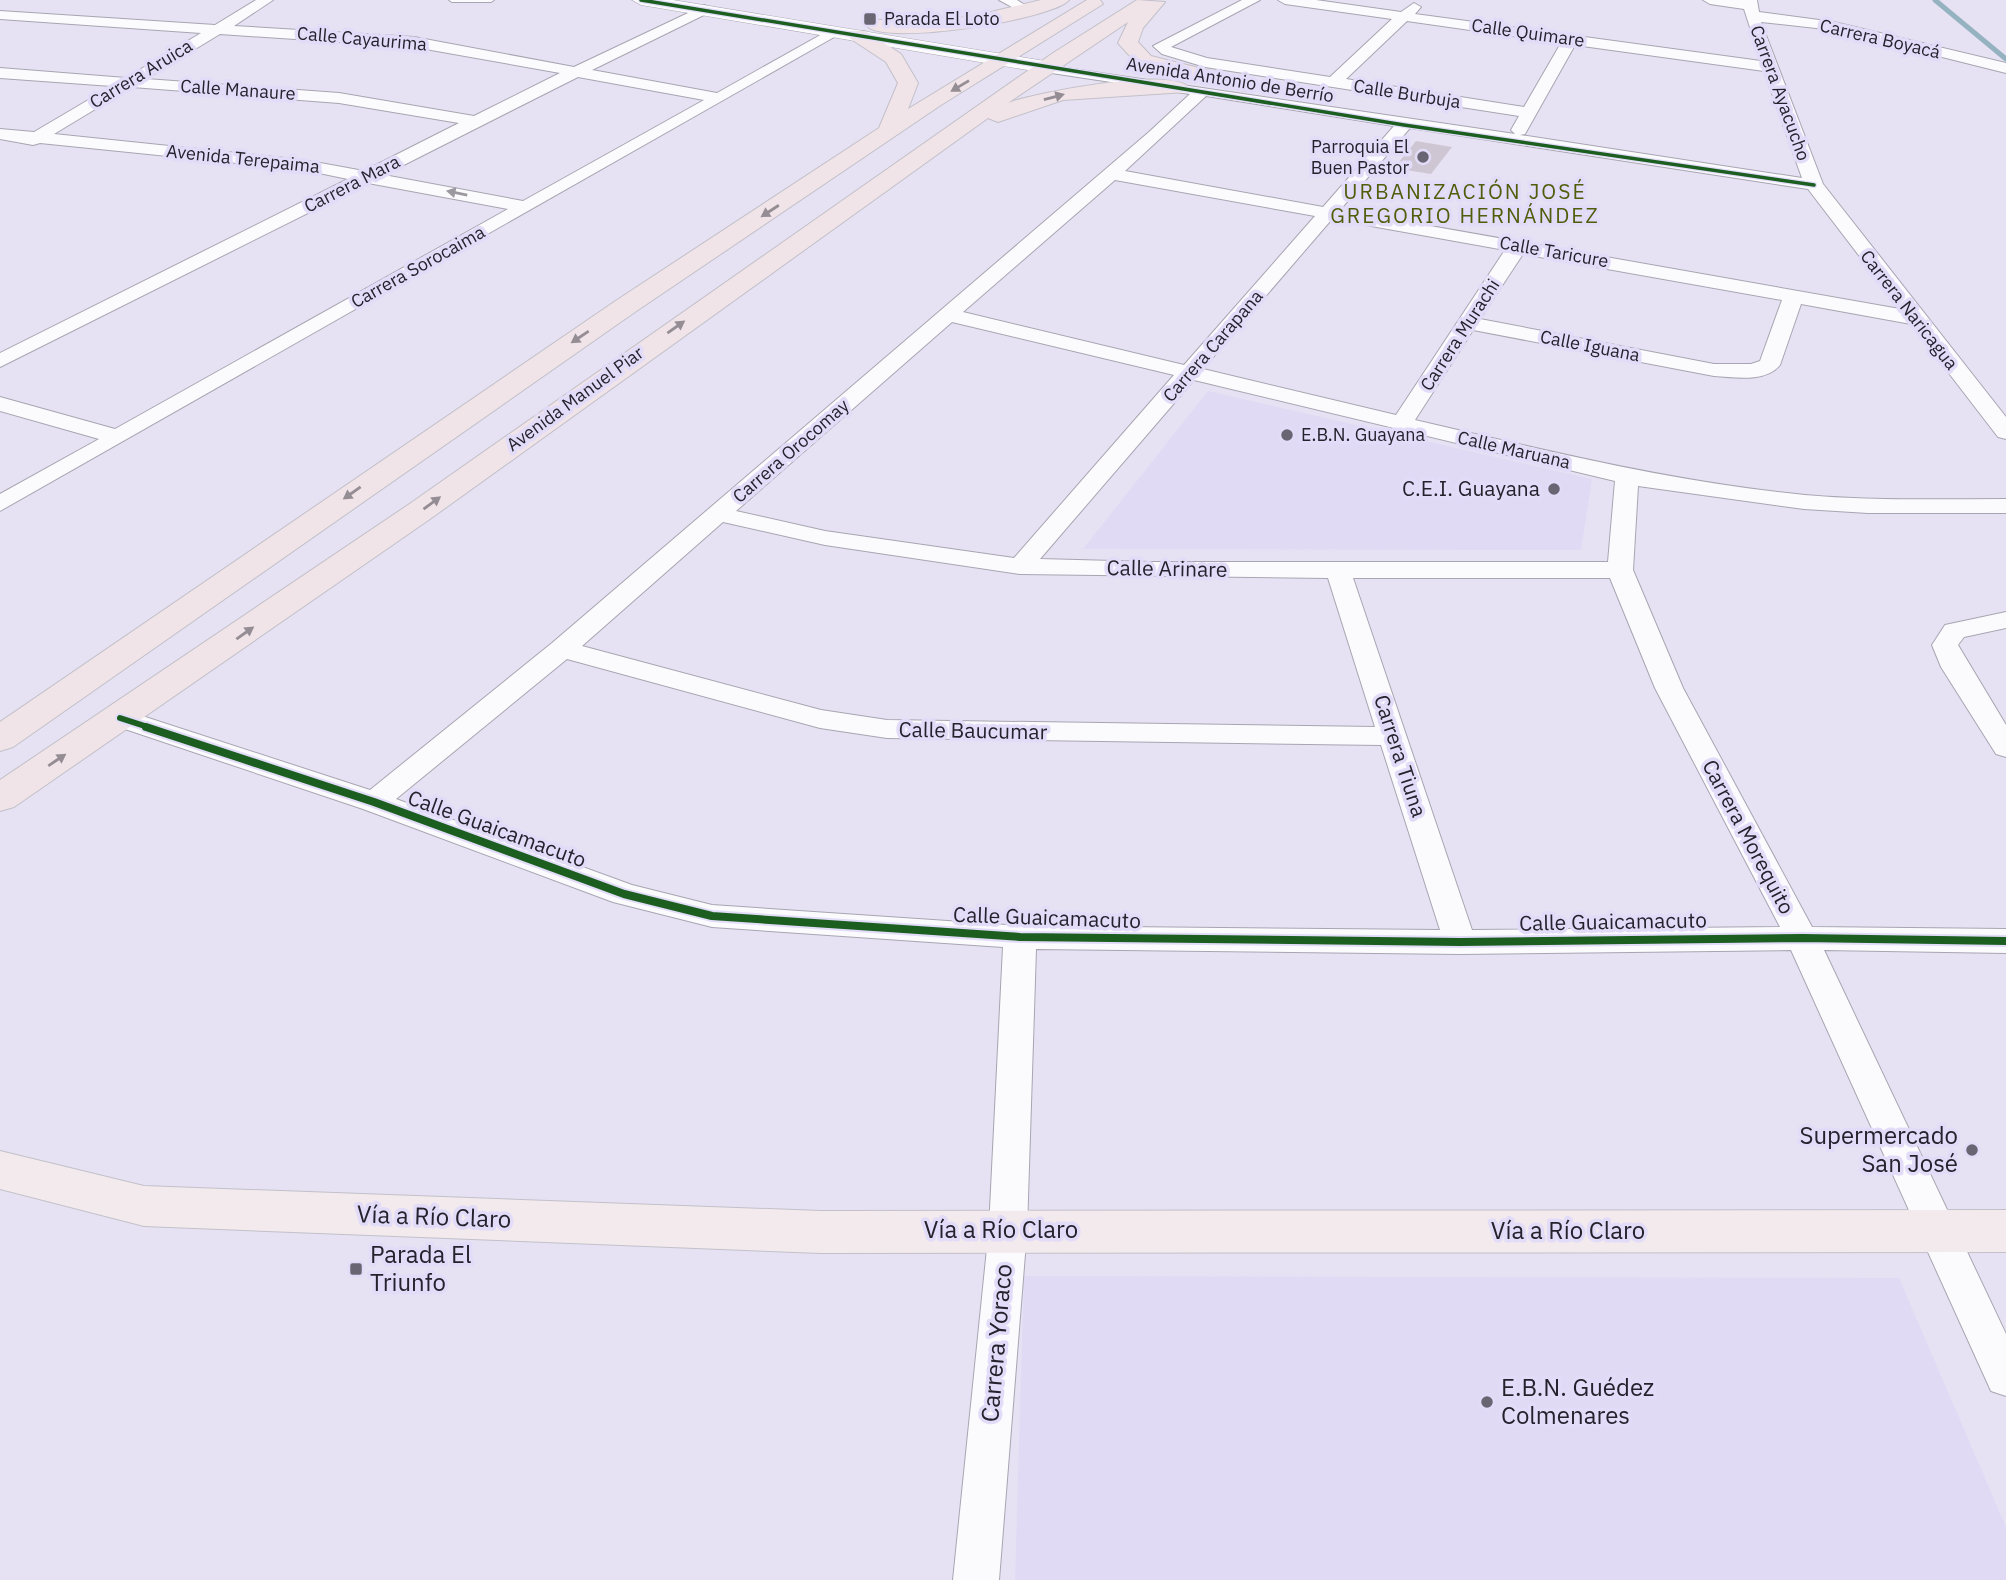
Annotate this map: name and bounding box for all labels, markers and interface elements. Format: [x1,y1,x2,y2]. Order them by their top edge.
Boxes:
place label: Parada El Loto [884,7,1000,30]
marker: Parada El Loto [862,11,878,27]
street label: Calle Quimare [1470,13,1586,52]
street label: Carrera Boyacá [1818,13,1943,64]
street label: Calle Cayaurima [296,21,428,56]
street label: Carrera Ayacucho [1745,22,1816,164]
street label: Carrera Aruica [85,34,197,113]
street label: Avenida Antonio de Berrío [1125,52,1336,107]
street label: Calle Manaure [180,74,296,105]
street label: Calle Burbuja [1352,74,1463,113]
one-way arrow [950,80,969,92]
one-way arrow [1043,91,1065,102]
place label: Parroquia El Buen Pastor [1311,135,1409,179]
street label: Avenida Terepaima [165,139,321,178]
street label: Carrera Mara [300,149,404,218]
marker: Parroquia El Buen Pastor [1415,149,1431,165]
district label: URBANIZACIÓN JOSÉ GREGORIO HERNÁNDEZ [1330,177,1600,229]
one-way arrow [446,188,468,199]
one-way arrow [761,204,779,218]
street label: Carrera Sorocaima [347,220,489,313]
street label: Calle Taricure [1498,231,1610,272]
street label: Carrera Naricagua [1856,245,1964,374]
street label: Carrera Murachi [1415,274,1504,395]
street label: Carrera Carapana [1158,285,1268,406]
one-way arrow [667,320,685,334]
street label: Calle Iguana [1538,325,1642,366]
one-way arrow [571,330,589,344]
street label: Avenida Manuel Piar [502,341,648,456]
street label: Carrera Orocomay [728,394,854,507]
place label: E.B.N. Guayana [1301,423,1425,446]
street label: Calle Maruana [1455,425,1573,474]
marker: E.B.N. Guayana [1279,427,1295,443]
place label: C.E.I. Guayana [1402,474,1540,502]
marker: C.E.I. Guayana [1546,481,1562,497]
one-way arrow [343,486,361,500]
one-way arrow [423,496,441,510]
street label: Calle Arinare [1106,553,1228,583]
one-way arrow [236,626,254,640]
street label: Carrera Tiuna [1368,691,1434,821]
street label: Calle Baucumar [898,715,1048,745]
one-way arrow [47,754,66,767]
street label: Carrera Morequito [1696,754,1801,919]
street label: Calle Guaicamacuto [404,783,590,873]
street label: Calle Guaicamacuto [953,900,1141,934]
street label: Calle Guaicamacuto [1519,905,1707,937]
place label: Supermercado San José [1799,1119,1958,1179]
marker: Supermercado San José [1964,1142,1980,1158]
street label: Vía a Río Claro [356,1197,512,1235]
street label: Vía a Río Claro [924,1213,1078,1245]
street label: Vía a Río Claro [1491,1214,1645,1246]
place label: Parada El Triunfo [370,1238,472,1298]
marker: Parada El Triunfo [348,1261,364,1277]
street label: Carrera Yoraco [973,1262,1019,1423]
place label: E.B.N. Guédez Colmenares [1501,1371,1654,1431]
marker: E.B.N. Guédez Colmenares [1479,1394,1495,1410]

